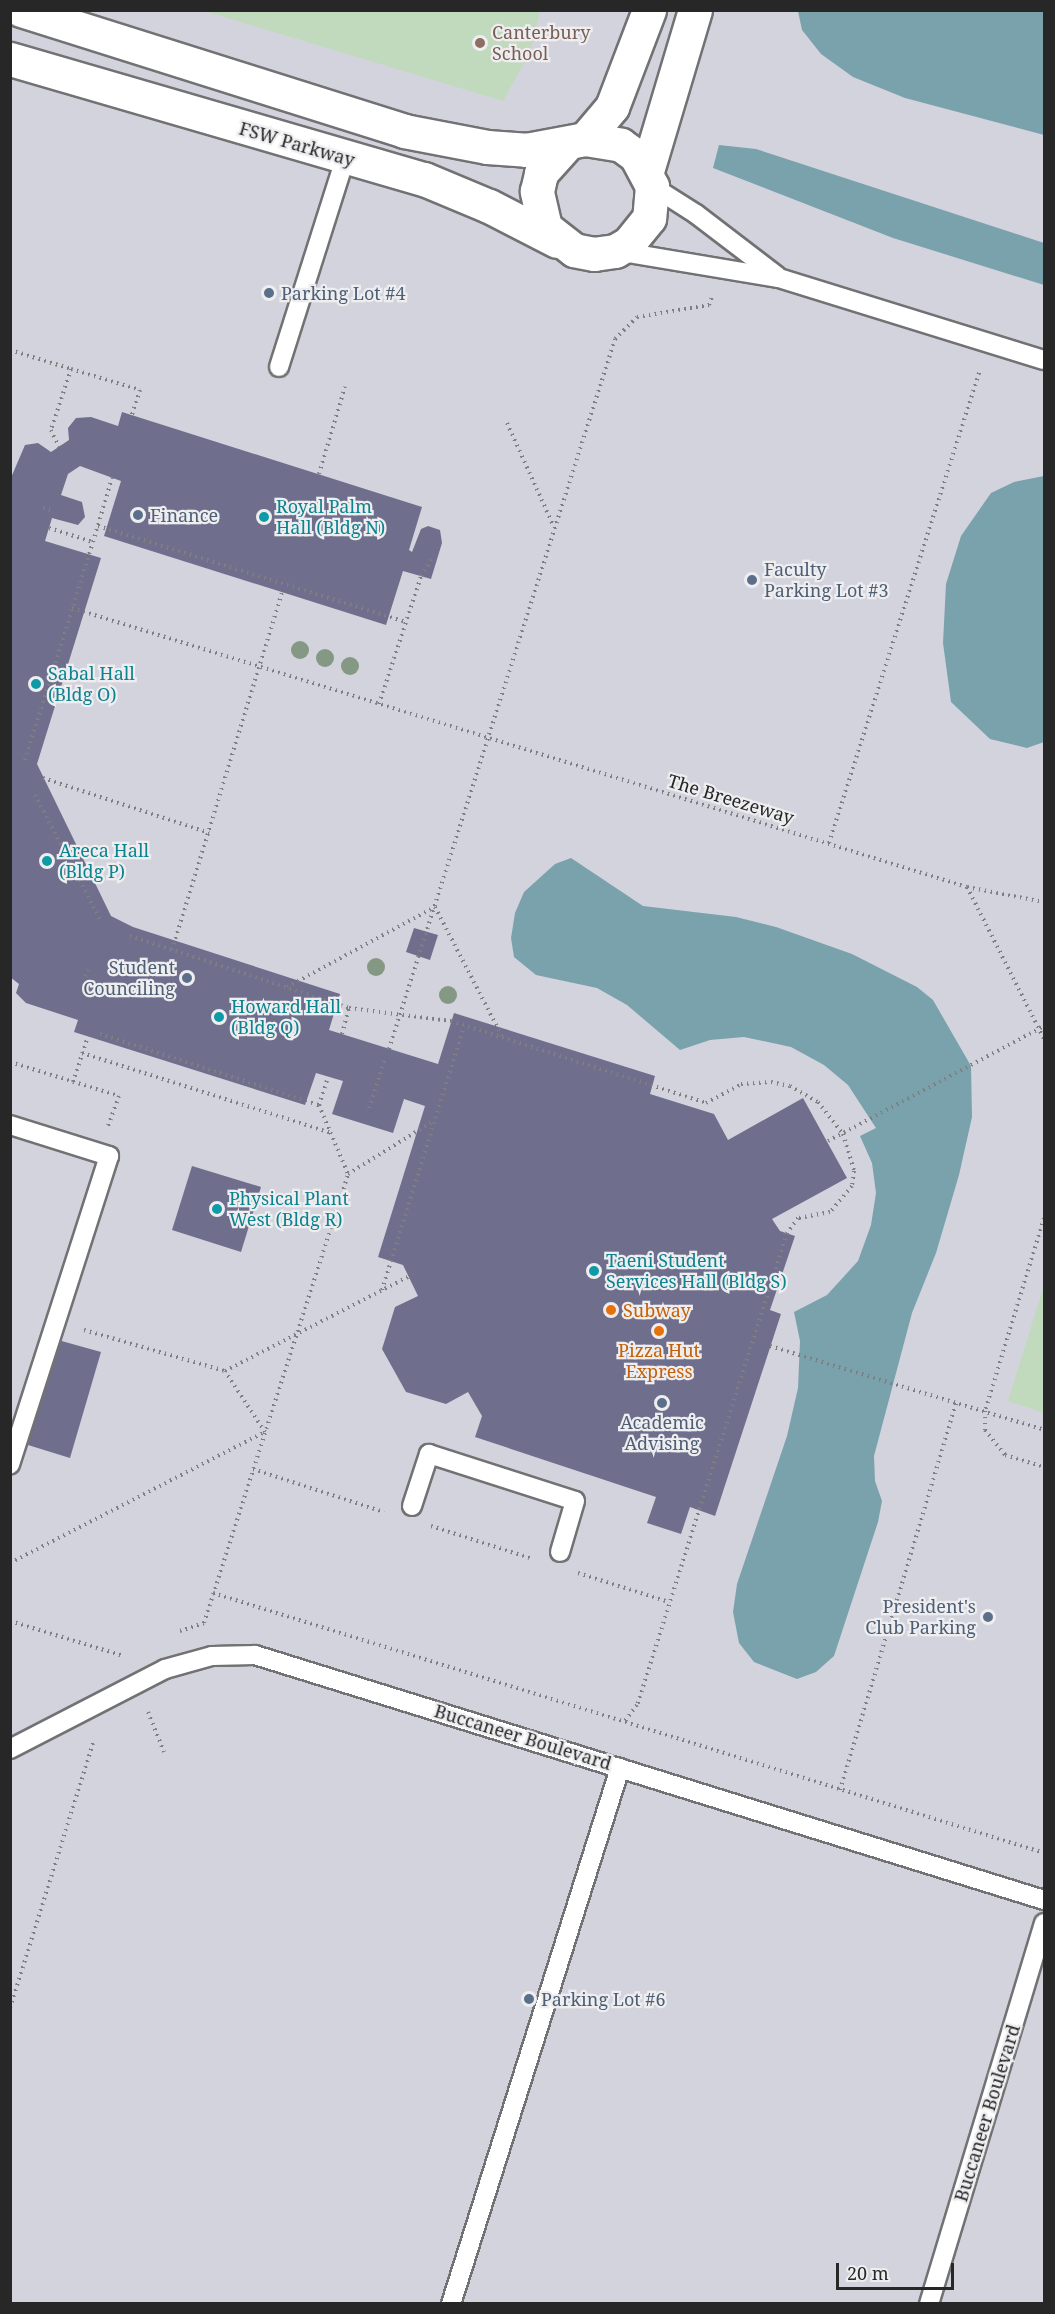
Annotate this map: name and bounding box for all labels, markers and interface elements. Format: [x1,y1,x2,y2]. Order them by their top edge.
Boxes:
place label: Canterbury School [492,22,590,64]
marker: Canterbury School [473,36,487,50]
street label: FSW Parkway [237,117,357,171]
place label: Parking Lot #4 [281,282,405,304]
marker: Parking Lot #4 [262,286,276,300]
place label: Royal Palm Hall (Bldg N) [276,496,385,538]
place label: Finance [150,504,218,526]
marker: Finance [131,508,145,522]
marker: Royal Palm Hall (Bldg N) [257,510,271,524]
place label: Faculty Parking Lot #3 [764,559,888,602]
marker: Faculty Parking Lot #3 [745,573,759,587]
place label: Sabal Hall (Bldg O) [48,663,135,706]
marker: Sabal Hall (Bldg O) [29,677,43,691]
street label: The Breezeway [665,770,797,828]
place label: Areca Hall (Bldg P) [59,840,149,882]
marker: Areca Hall (Bldg P) [40,854,54,868]
place label: Student Counciling [83,957,175,1000]
marker: Student Counciling [180,971,194,985]
place label: Howard Hall (Bldg Q) [231,996,341,1038]
marker: Howard Hall (Bldg Q) [212,1010,226,1024]
place label: Physical Plant West (Bldg R) [229,1188,349,1230]
marker: Physical Plant West (Bldg R) [210,1202,224,1216]
place label: Taeni Student Services Hall (Bldg S) [606,1250,787,1292]
marker: Taeni Student Services Hall (Bldg S) [587,1264,601,1278]
place label: Subway [623,1299,691,1321]
marker: Subway [604,1303,618,1317]
marker: Pizza Hut Express [652,1324,666,1338]
place label: Pizza Hut Express [618,1340,700,1382]
marker: Academic Advising [655,1396,669,1410]
place label: Academic Advising [620,1412,704,1454]
place label: President's Club Parking [865,1596,976,1638]
marker: President's Club Parking [981,1610,995,1624]
street label: Buccaneer Boulevard [432,1700,614,1774]
place label: Parking Lot #6 [541,1988,665,2010]
marker: Parking Lot #6 [522,1992,536,2006]
street label: Buccaneer Boulevard [950,2022,1024,2204]
scale bar [839,2251,958,2289]
text: 20 m [847,2261,889,2285]

